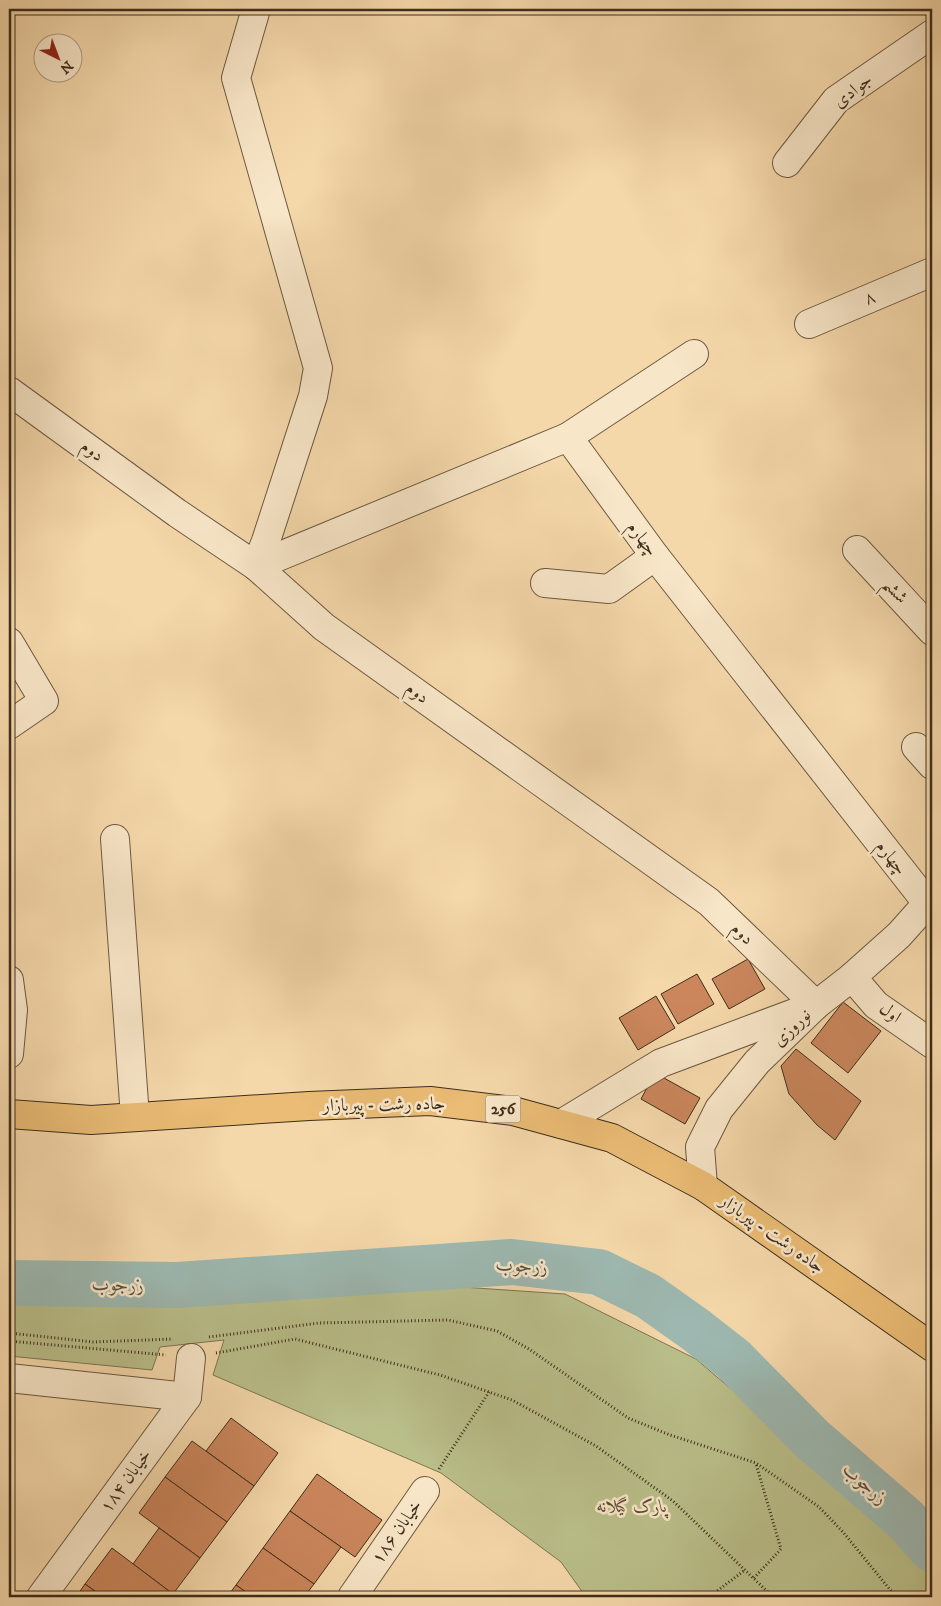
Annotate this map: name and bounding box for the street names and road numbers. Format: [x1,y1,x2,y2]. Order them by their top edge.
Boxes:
street label: جوادی [829,69,877,113]
street label: ۸ [861,286,879,310]
street label: دوم [74,435,108,470]
street label: چهارم [619,517,662,563]
street label: ششم [873,574,912,613]
street label: دوم [399,677,433,712]
street label: چهارم [867,836,911,882]
street label: دوم [723,918,758,953]
street label: اول [875,998,905,1028]
street label: نوروزی [768,1004,816,1052]
street label: جاده رشت - پیربازار [321,1093,445,1118]
road number: 256 [486,1096,520,1122]
street label: جاده رشت - پیربازار [713,1189,829,1279]
street label: خیابان ۱۸۴ [95,1445,157,1517]
street label: خیابان ۱۸۶ [367,1496,427,1568]

